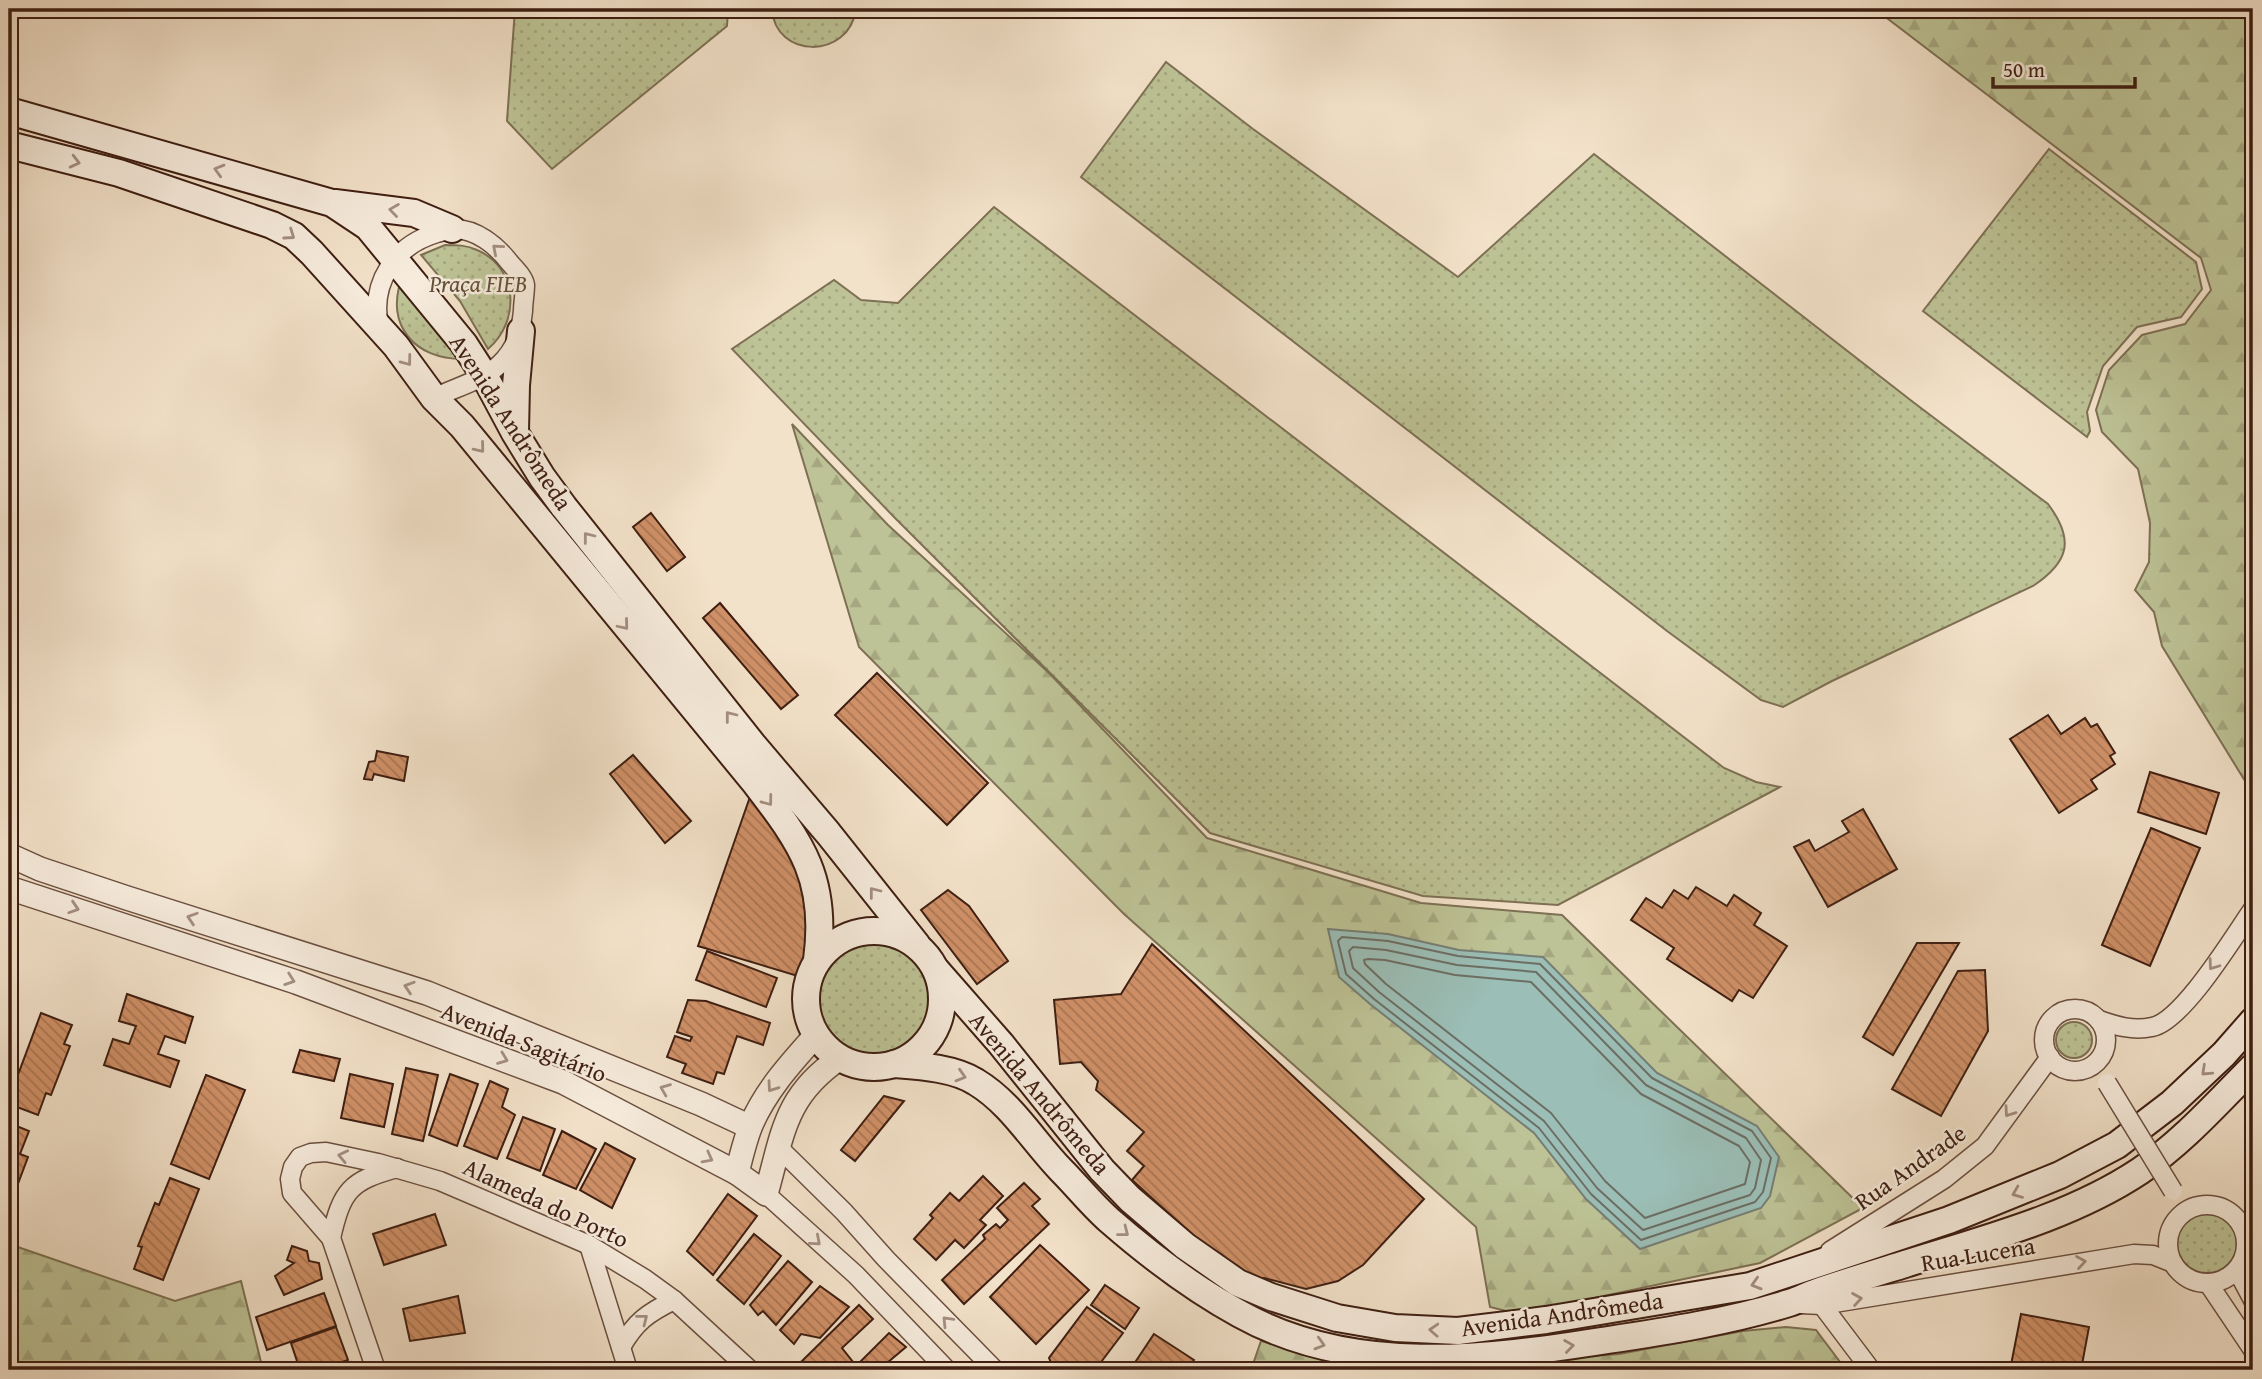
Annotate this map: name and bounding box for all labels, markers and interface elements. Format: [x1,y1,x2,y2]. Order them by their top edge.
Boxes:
scale bar [1993,46,2134,90]
text: 50 m [2003,54,2045,85]
one-way arrow [69,154,81,168]
one-way arrow [214,164,226,179]
one-way arrow [388,202,399,217]
one-way arrow [282,227,295,239]
one-way arrow [492,245,505,257]
park label: Praça FIEB [428,266,527,301]
street label: Avenida Andrômeda [441,327,581,517]
one-way arrow [399,354,412,366]
one-way arrow [472,441,485,453]
one-way arrow [584,533,597,545]
one-way arrow [616,617,628,630]
one-way arrow [725,711,738,723]
one-way arrow [760,793,773,805]
one-way arrow [870,887,882,900]
one-way arrow [67,900,79,915]
one-way arrow [186,912,199,926]
one-way arrow [2209,957,2222,969]
one-way arrow [283,972,295,986]
one-way arrow [403,981,415,995]
street label: Avenida Sagitário [436,993,612,1091]
street label: Avenida Andrômeda [961,1004,1119,1183]
one-way arrow [496,1051,508,1065]
one-way arrow [2201,1062,2214,1075]
one-way arrow [954,1068,967,1082]
one-way arrow [768,1079,780,1092]
one-way arrow [660,1084,672,1098]
one-way arrow [2005,1104,2017,1117]
street label: Rua Andrade [1847,1116,1973,1218]
one-way arrow [337,1149,349,1164]
street label: Alameda do Porto [457,1149,635,1257]
one-way arrow [700,1149,713,1163]
one-way arrow [2011,1184,2023,1198]
one-way arrow [1117,1223,1129,1236]
street label: Rua Lucena [1919,1228,2038,1280]
one-way arrow [808,1233,821,1245]
one-way arrow [2076,1255,2087,1270]
one-way arrow [1750,1275,1762,1290]
street label: Avenida Andrômeda [1459,1282,1666,1346]
one-way arrow [1851,1292,1863,1307]
one-way arrow [636,1314,648,1327]
one-way arrow [943,1317,956,1330]
one-way arrow [1428,1323,1439,1338]
one-way arrow [1313,1336,1325,1350]
one-way arrow [1564,1338,1575,1353]

